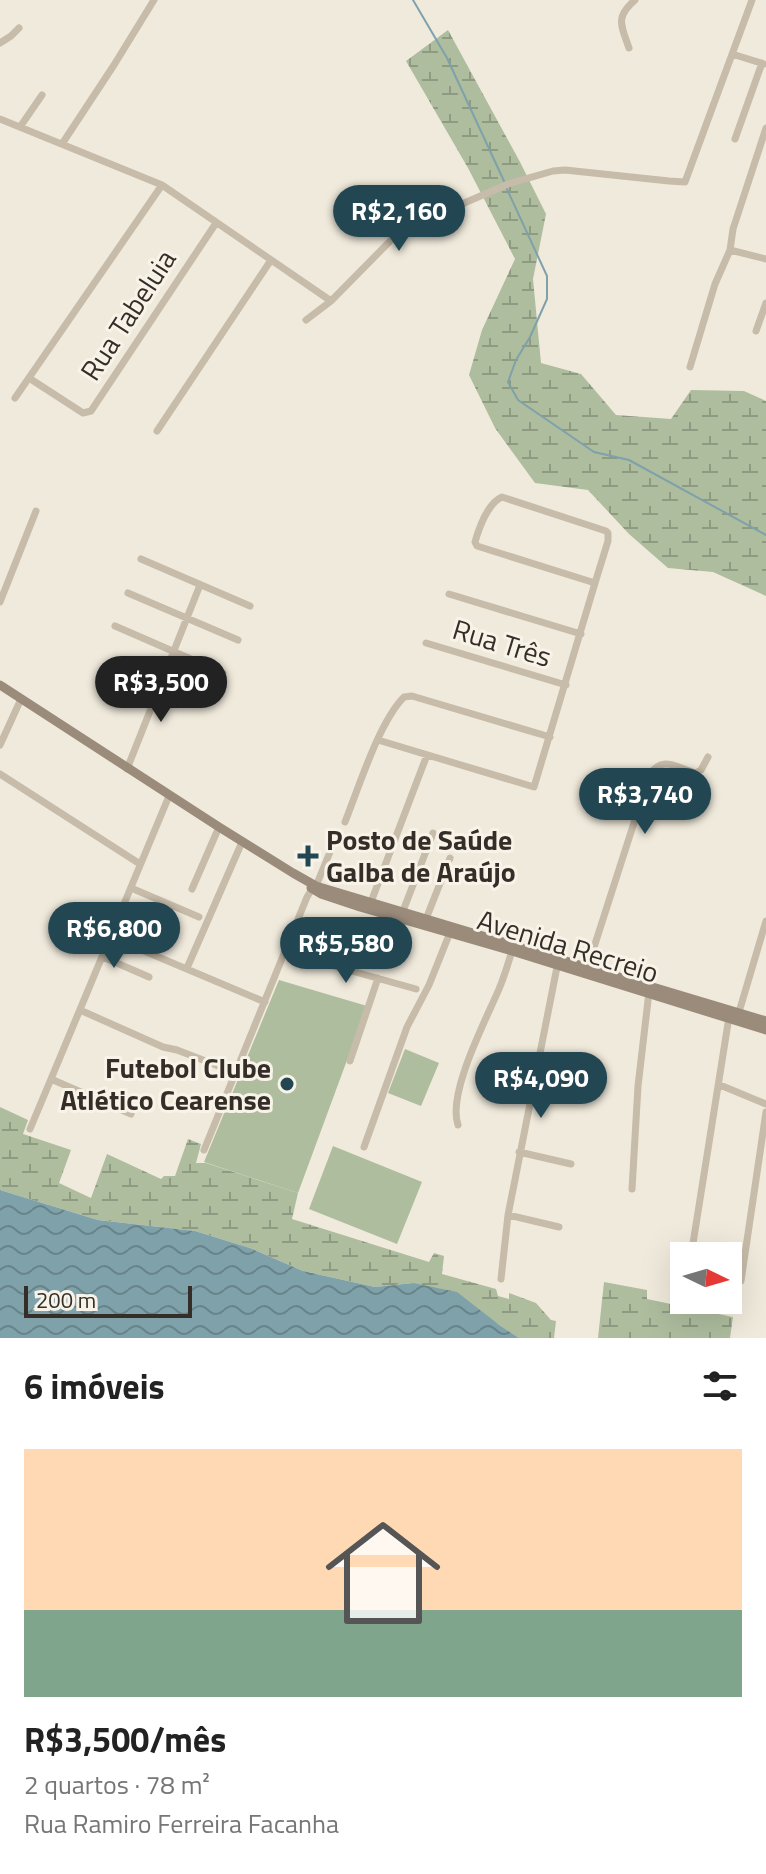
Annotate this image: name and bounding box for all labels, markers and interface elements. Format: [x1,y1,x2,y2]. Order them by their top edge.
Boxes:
pin: R$2,160 [325,185,473,253]
text: R$2,160 [351,191,447,230]
street label: Rua Tabeluia [69,241,186,389]
street label: Rua Três [448,607,557,678]
pin: R$3,500 [87,656,235,724]
text: R$3,500 [113,662,209,701]
pin: R$3,740 [571,768,719,836]
text: R$3,740 [597,774,693,813]
place label: Posto de Saúde Galba de Araújo [326,818,516,893]
marker: Posto de Saúde Galba de Araújo [297,845,319,867]
street label: Avenida Recreio [472,898,664,993]
pin: R$6,800 [40,902,188,970]
text: R$6,800 [66,908,162,947]
pin: R$5,580 [272,917,420,985]
text: R$5,580 [298,923,394,962]
place label: Futebol Clube Atlético Cearense [60,1046,271,1121]
pin: R$4,090 [467,1052,615,1120]
text: R$4,090 [493,1058,589,1097]
marker: Futebol Clube Atlético Cearense [278,1075,296,1093]
north arrow [670,1242,742,1314]
map controls [670,1242,742,1314]
scale bar [24,1282,192,1318]
text: 200 m [36,1283,96,1317]
text: 6 imóveis [24,1360,165,1412]
icon: filters [698,1364,742,1408]
icon: home [311,1501,455,1645]
text: R$3,500/mês [24,1713,226,1765]
text: 2 quartos · 78 m² [24,1765,210,1804]
text: Rua Ramiro Ferreira Facanha [24,1804,339,1843]

